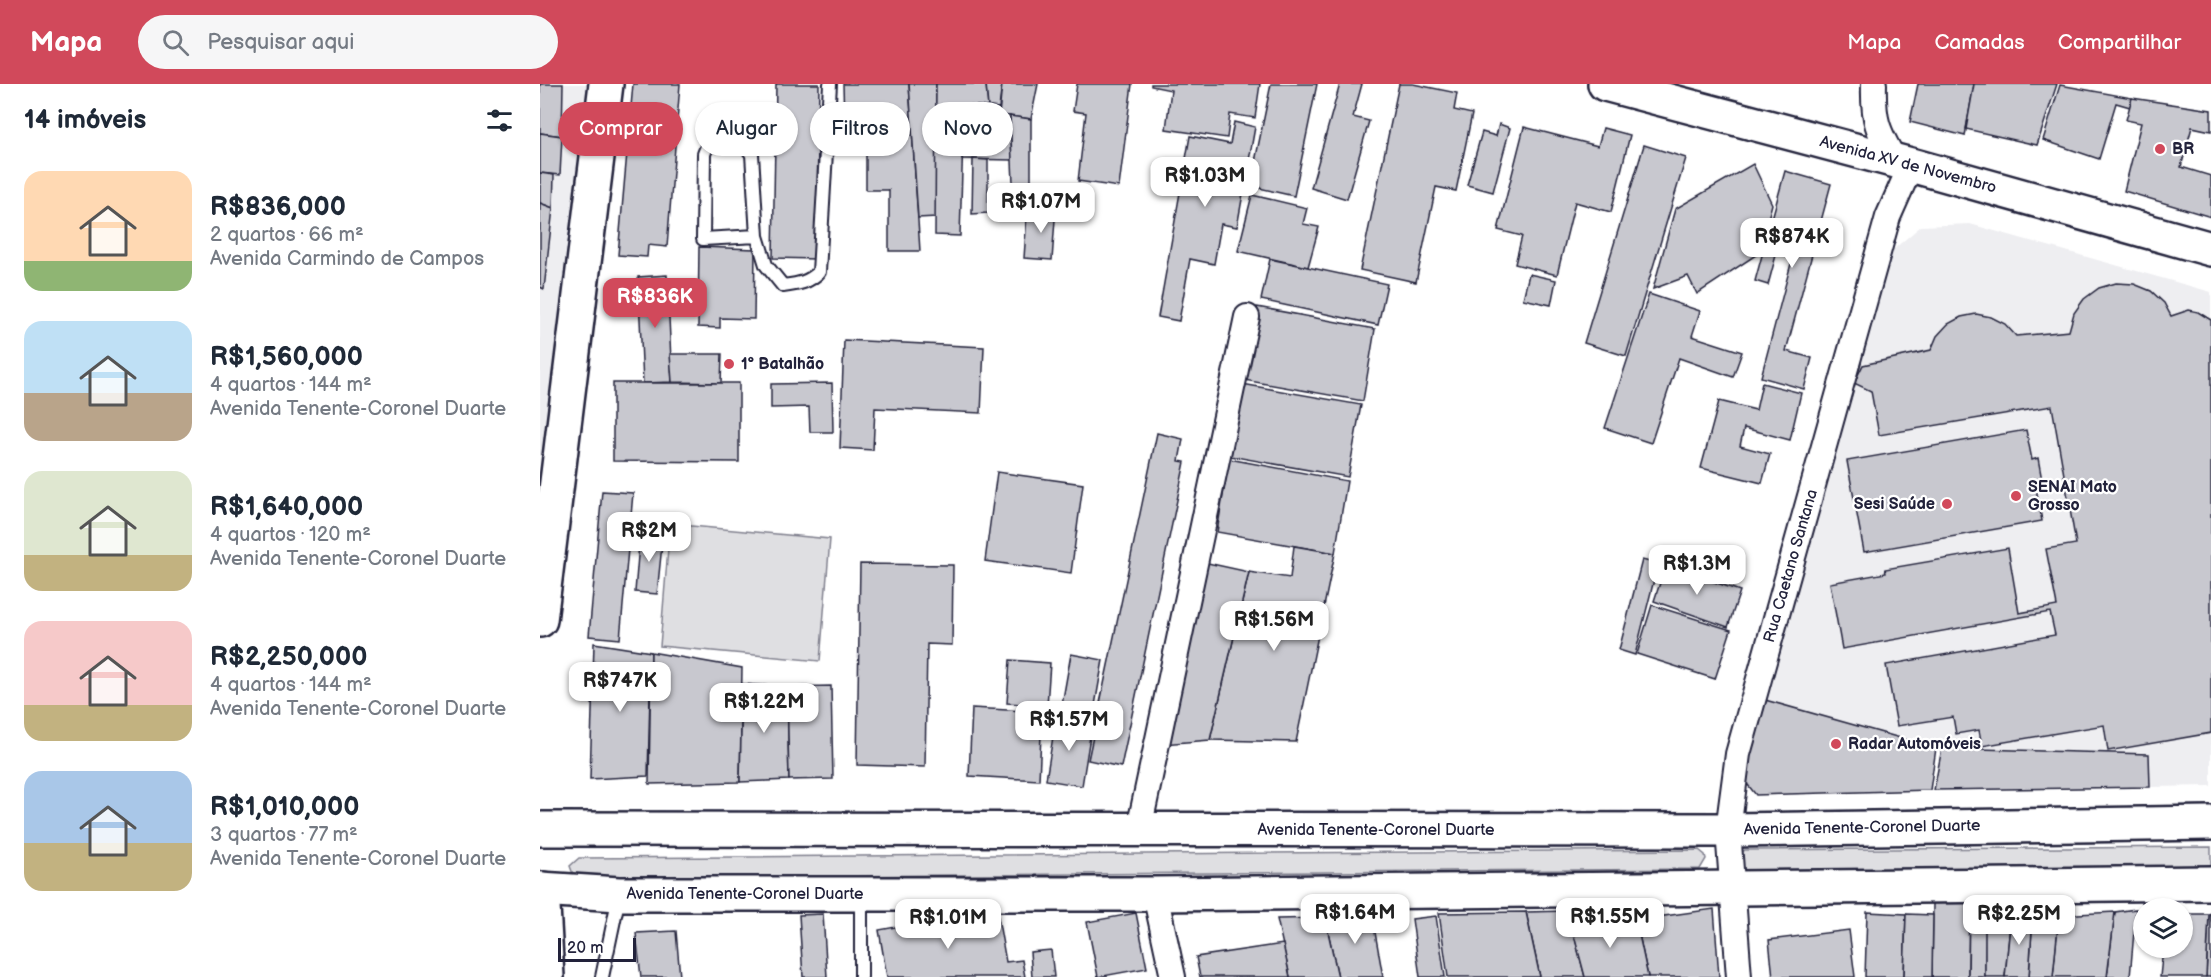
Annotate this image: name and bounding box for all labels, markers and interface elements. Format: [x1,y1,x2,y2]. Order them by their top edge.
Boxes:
search box [138,15,558,69]
text: Mapa [30,26,102,59]
icon: search [159,26,192,59]
text: Pesquisar aqui [207,29,354,56]
text: Mapa [1847,30,1901,55]
text: Camadas [1934,30,2025,55]
text: Compartilhar [2058,30,2181,55]
chip: Comprar [558,102,683,156]
chip: Alugar [695,102,798,156]
chip: Filtros [810,102,910,156]
chip: Novo [922,102,1013,156]
icon: filters [483,104,516,137]
text: 14 imóveis [24,105,146,136]
street label: Avenida XV de Novembro [1818,132,1998,198]
place label: BR [2172,140,2194,159]
marker: BR [2153,142,2167,156]
pin: R$1.03M [1150,157,1260,208]
text: R$1.03M [1164,164,1246,188]
pin: R$1.07M [986,183,1096,234]
text: R$1.07M [1001,190,1081,214]
text: R$836,000 [210,192,346,223]
icon: home [72,195,144,267]
pin: R$874K [1743,218,1841,269]
text: 2 quartos · 66 m² [210,223,364,247]
text: R$874K [1754,225,1830,249]
text: Avenida Carmindo de Campos [210,247,484,271]
pin: R$836K [606,278,704,329]
text: R$836K [617,285,693,309]
text: R$1,560,000 [210,342,363,373]
icon: home [72,345,144,417]
place label: 1º Batalhão [741,355,824,374]
marker: 1º Batalhão [722,357,736,371]
text: 4 quartos · 144 m² [210,373,372,397]
text: Avenida Tenente-Coronel Duarte [210,397,506,421]
place label: SENAI Mato Grosso [2028,478,2117,515]
street label: Rua Caetano Santana [1760,487,1822,645]
marker: SENAI Mato Grosso [2009,489,2023,503]
text: R$1,640,000 [210,492,363,523]
icon: home [72,495,144,567]
place label: Sesi Saúde [1854,495,1935,514]
marker: Sesi Saúde [1940,497,1954,511]
pin: R$2M [613,512,685,563]
text: R$2M [621,519,677,543]
text: 4 quartos · 120 m² [210,523,371,547]
pin: R$1.3M [1648,545,1746,596]
text: Avenida Tenente-Coronel Duarte [210,547,506,571]
text: R$1.3M [1663,552,1731,576]
pin: R$1.56M [1219,601,1329,652]
text: R$1.56M [1234,608,1314,632]
text: R$2,250,000 [210,642,367,673]
icon: home [72,645,144,717]
pin: R$747K [571,662,669,713]
text: R$747K [583,669,657,693]
text: 4 quartos · 144 m² [210,673,372,697]
pin: R$1.22M [709,683,819,734]
text: R$1.22M [724,690,804,714]
text: Avenida Tenente-Coronel Duarte [210,697,506,721]
pin: R$1.57M [1014,701,1124,752]
text: R$1.57M [1029,708,1109,732]
place label: Radar Automóveis [1848,735,1981,754]
marker: Radar Automóveis [1829,737,1843,751]
text: R$1,010,000 [210,792,359,823]
icon: home [72,795,144,867]
street label: Avenida Tenente-Coronel Duarte [1743,816,1981,840]
street label: Avenida Tenente-Coronel Duarte [1258,821,1495,840]
text: 3 quartos · 77 m² [210,823,358,847]
text: Avenida Tenente-Coronel Duarte [210,847,506,871]
street label: Avenida Tenente-Coronel Duarte [627,885,864,904]
pin: R$1.64M [1300,894,1410,945]
pin: R$2.25M [1964,895,2074,946]
pin: R$1.55M [1555,898,1665,949]
map controls [2133,898,2193,958]
button: layers [2133,898,2193,958]
pin: R$1.01M [893,899,1003,950]
text: R$1.64M [1315,901,1395,925]
text: R$2.25M [1977,902,2061,926]
text: R$1.55M [1570,905,1650,929]
text: R$1.01M [909,906,987,930]
scale bar [558,935,636,962]
text: 20 m [567,939,603,958]

